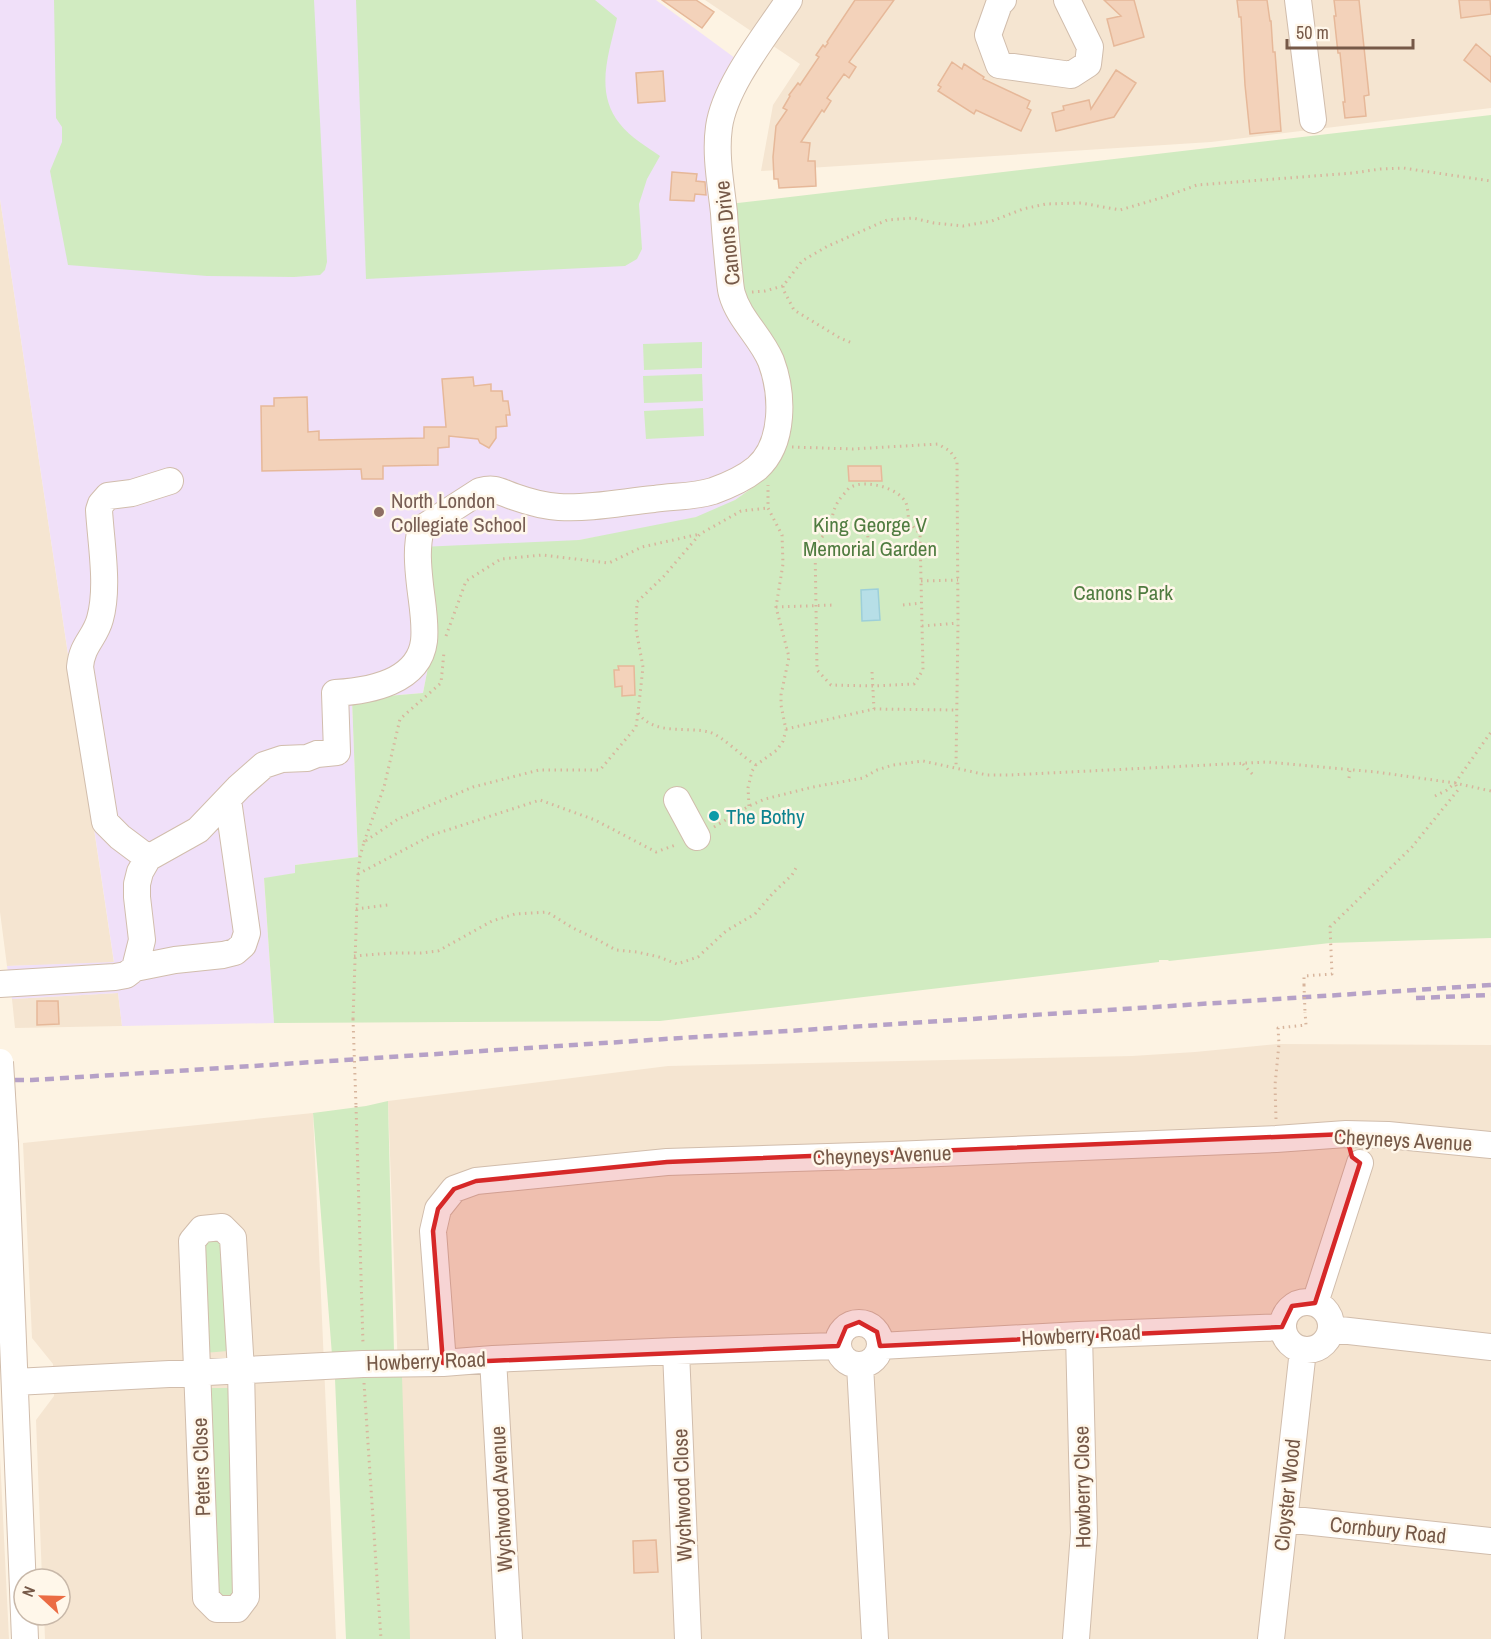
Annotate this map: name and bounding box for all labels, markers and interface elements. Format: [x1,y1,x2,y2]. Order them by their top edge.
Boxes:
scale bar [1287,12,1413,50]
text: 50 m [1296,20,1329,45]
street label: Canons Drive [707,179,747,287]
place label: North London Collegiate School [391,486,526,539]
marker: North London Collegiate School [372,505,386,519]
park label: King George V Memorial Garden [803,510,937,563]
park label: Canons Park [1073,578,1173,607]
place label: The Bothy [726,802,805,831]
marker: The Bothy [707,809,721,823]
street label: Cheyneys Avenue [1333,1122,1473,1158]
street label: Cheyneys Avenue [812,1138,952,1172]
street label: Howberry Road [1021,1317,1141,1353]
street label: Howberry Road [366,1344,486,1378]
street label: Peters Close [185,1417,217,1517]
street label: Wychwood Avenue [483,1425,519,1573]
street label: Howberry Close [1066,1426,1098,1548]
street label: Wychwood Close [665,1428,699,1562]
street label: Cloyster Wood [1267,1437,1307,1553]
street label: Cornbury Road [1328,1509,1448,1551]
north arrow [12,1567,72,1627]
text: N [16,1583,40,1600]

